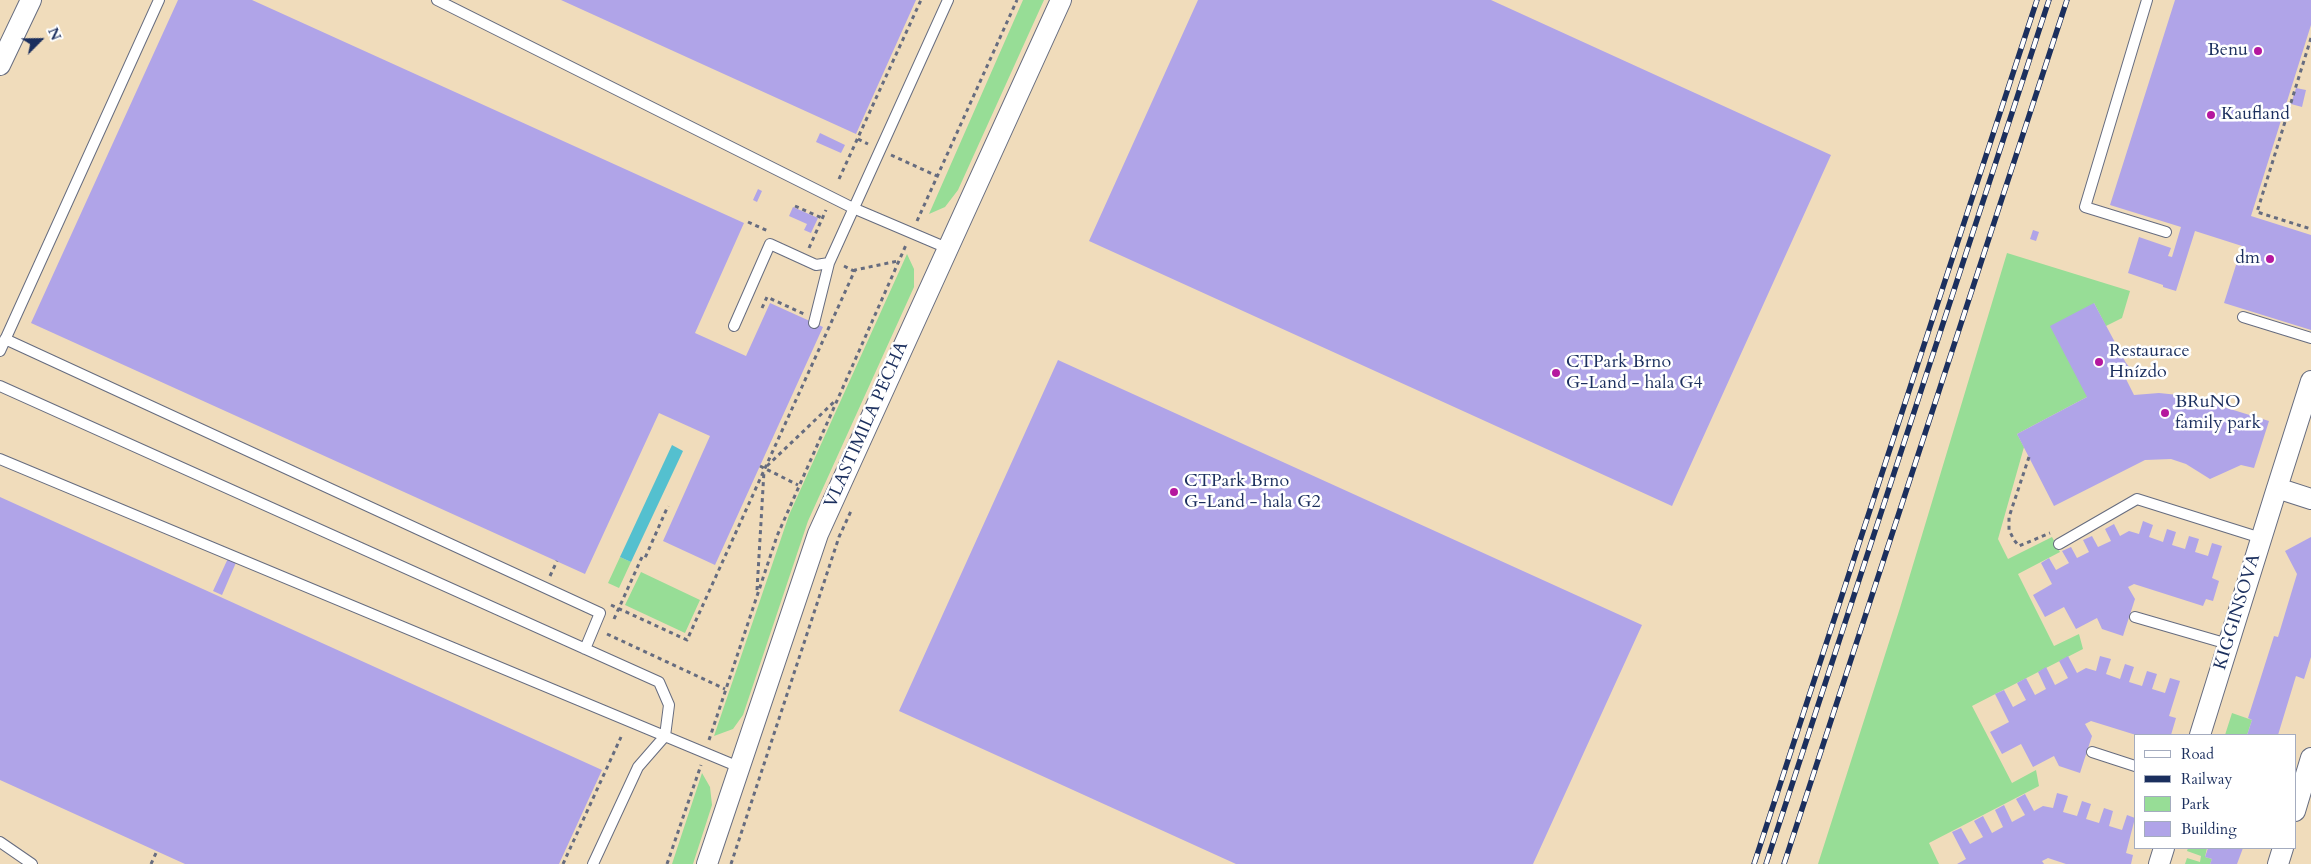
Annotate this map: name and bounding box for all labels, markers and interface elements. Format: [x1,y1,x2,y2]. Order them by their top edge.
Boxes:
north arrow [15,15,65,65]
text: N [43,25,65,43]
place label: Benu [2207,40,2248,62]
marker: Benu [2252,45,2264,57]
place label: Kaufland [2221,104,2290,126]
marker: Kaufland [2205,109,2217,121]
place label: dm [2235,248,2260,270]
marker: dm [2264,253,2276,265]
street label: VLASTIMILA PECHA [820,338,914,512]
place label: Restaurace Hnízdo [2109,341,2190,384]
place label: CTPark Brno G-Land - hala G4 [1566,352,1703,394]
marker: Restaurace Hnízdo [2093,356,2105,368]
marker: CTPark Brno G-Land - hala G4 [1550,367,1562,379]
place label: BRuNO family park [2175,392,2261,434]
marker: BRuNO family park [2159,407,2171,419]
place label: CTPark Brno G-Land - hala G2 [1184,471,1321,514]
marker: CTPark Brno G-Land - hala G2 [1168,486,1180,498]
street label: KIGGINSOVA [2210,551,2266,673]
legend [2134,734,2296,849]
text: Road [2181,744,2214,764]
text: Railway [2181,769,2232,789]
text: Park [2181,794,2210,814]
text: Building [2181,819,2237,839]

